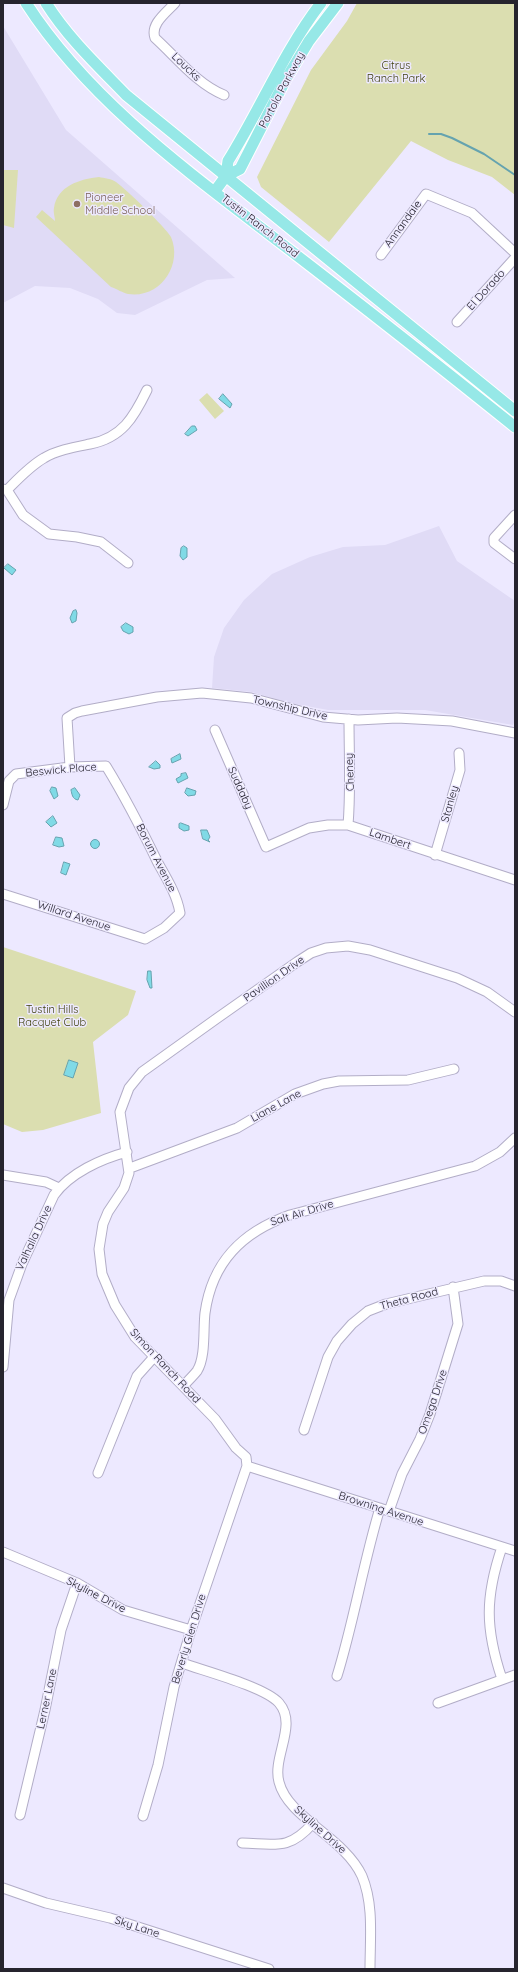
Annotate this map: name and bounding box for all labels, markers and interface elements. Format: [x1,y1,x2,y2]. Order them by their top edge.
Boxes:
street label: Loucks [169,50,203,84]
street label: Portola Parkway [256,50,308,130]
park label: Citrus Ranch Park [367,59,425,85]
place label: Pioneer Middle School [85,191,155,217]
street label: Tustin Ranch Road [219,192,301,260]
street label: Annandale [382,198,424,250]
marker: Pioneer Middle School [72,199,82,209]
street label: El Dorado [464,267,508,313]
street label: Township Drive [251,693,329,723]
street label: Cheney [343,753,357,791]
street label: Beswick Place [25,760,97,780]
street label: Suddaby [225,765,255,811]
street label: Stanley [438,784,462,824]
street label: Borum Avenue [133,822,179,894]
street label: Lambert [367,826,413,852]
street label: Willard Avenue [36,898,112,934]
street label: Pavillion Drive [241,953,307,1005]
park label: Tustin Hills Racquet Club [18,1003,86,1029]
street label: Liane Lane [249,1087,303,1125]
street label: Salt Air Drive [269,1197,335,1229]
street label: Valhalla Drive [13,1203,55,1273]
street label: Theta Road [378,1285,440,1313]
street label: Simon Ranch Road [127,1326,203,1406]
street label: Omega Drive [416,1368,450,1436]
street label: Browning Avenue [337,1489,425,1529]
street label: Skyline Drive [64,1574,128,1616]
street label: Beverly Glen Drive [169,1592,209,1686]
street label: Lerner Lane [34,1668,60,1730]
street label: Skyline Drive [291,1803,349,1857]
street label: Sky Lane [113,1914,161,1940]

